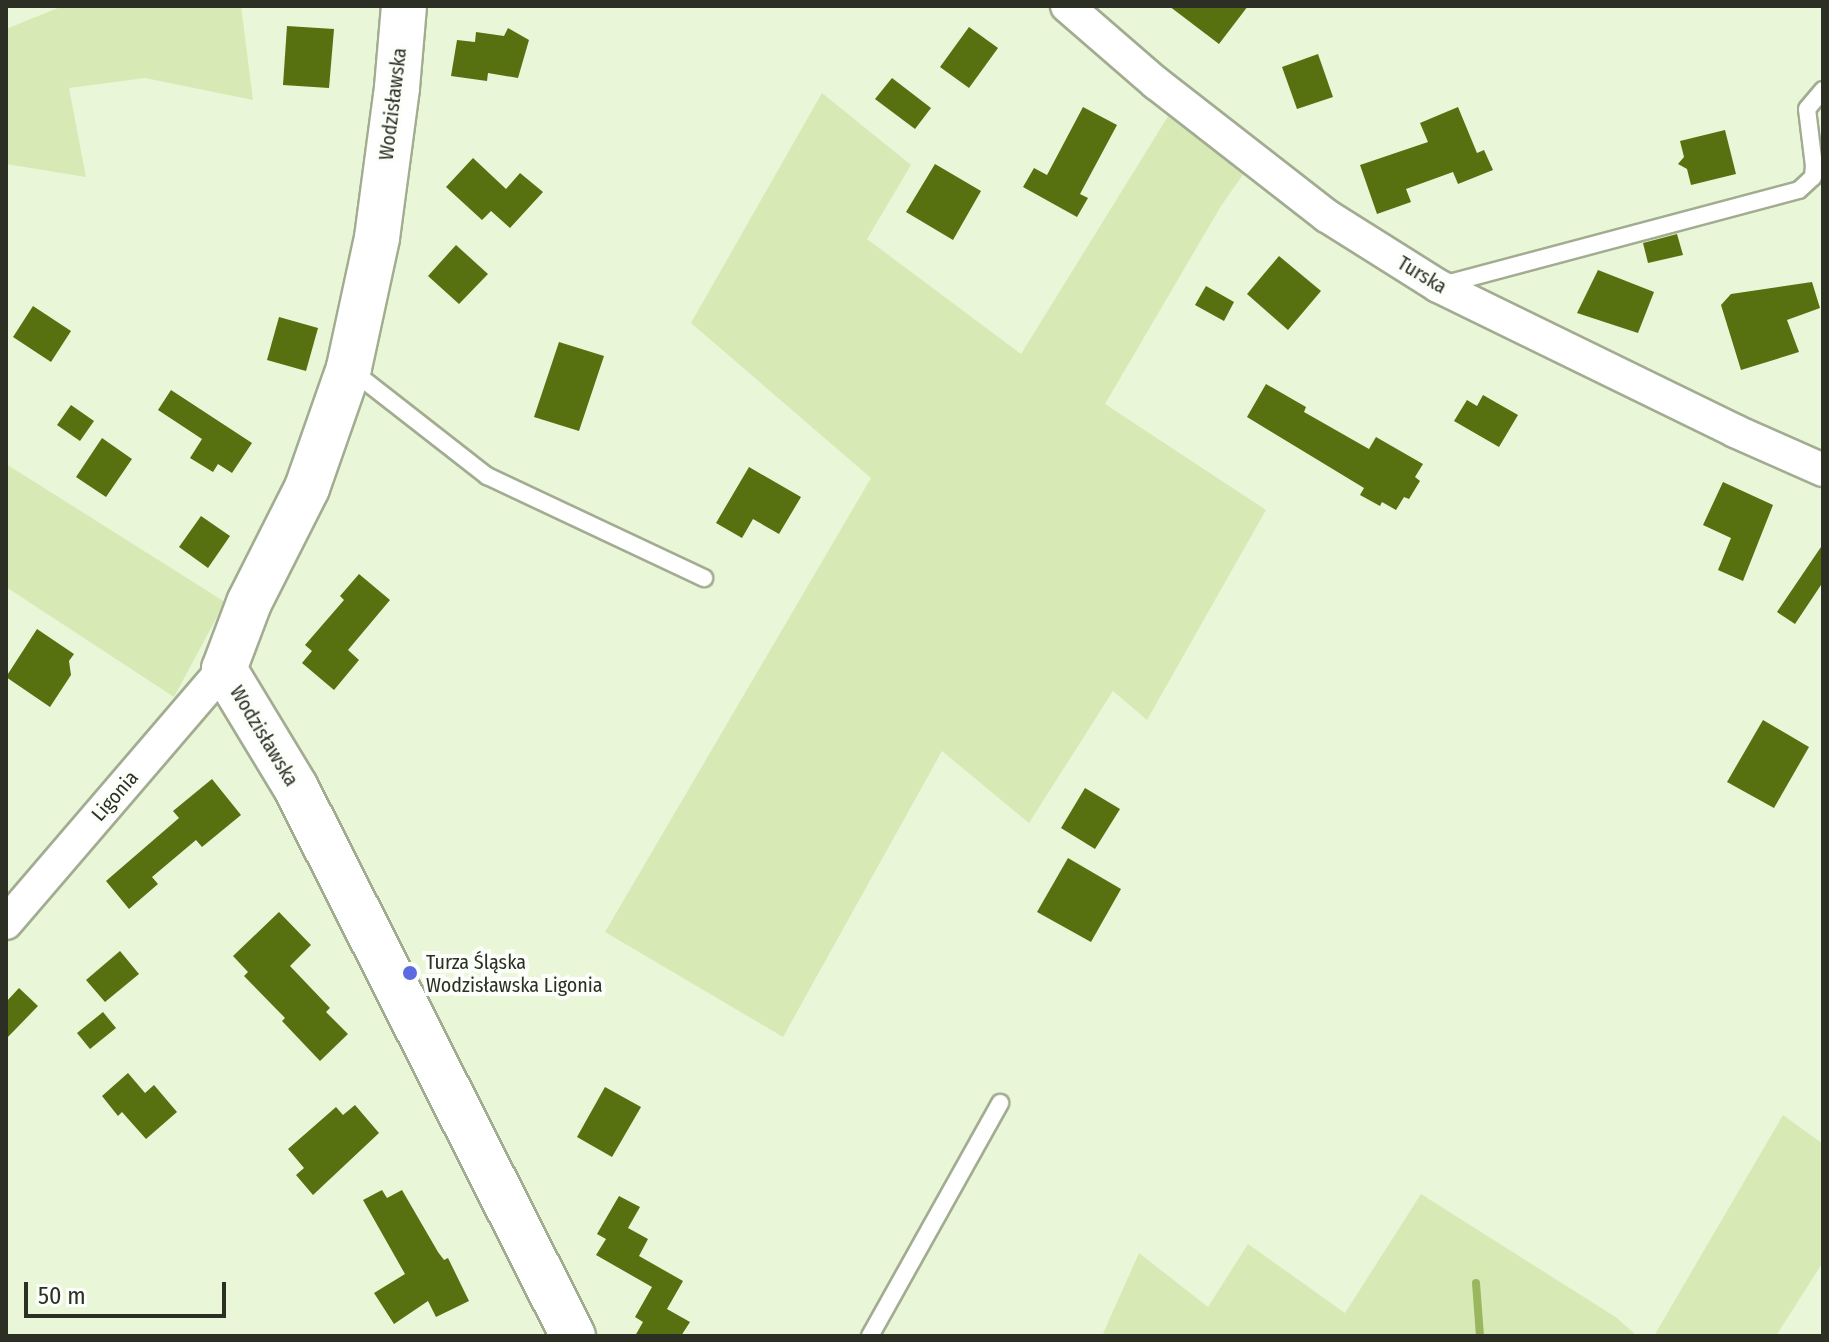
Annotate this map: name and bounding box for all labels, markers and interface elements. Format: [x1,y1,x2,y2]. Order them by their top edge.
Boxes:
street label: Wodzisławska [374,46,412,162]
street label: Turska [1393,251,1451,299]
street label: Wodzisławska [225,681,303,791]
street label: Ligonia [87,766,143,826]
place label: Turza Śląska Wodzisławska Ligonia [426,950,603,997]
marker: Turza Śląska Wodzisławska Ligonia [401,964,419,982]
scale bar [28,1266,230,1316]
text: 50 m [38,1282,86,1310]

